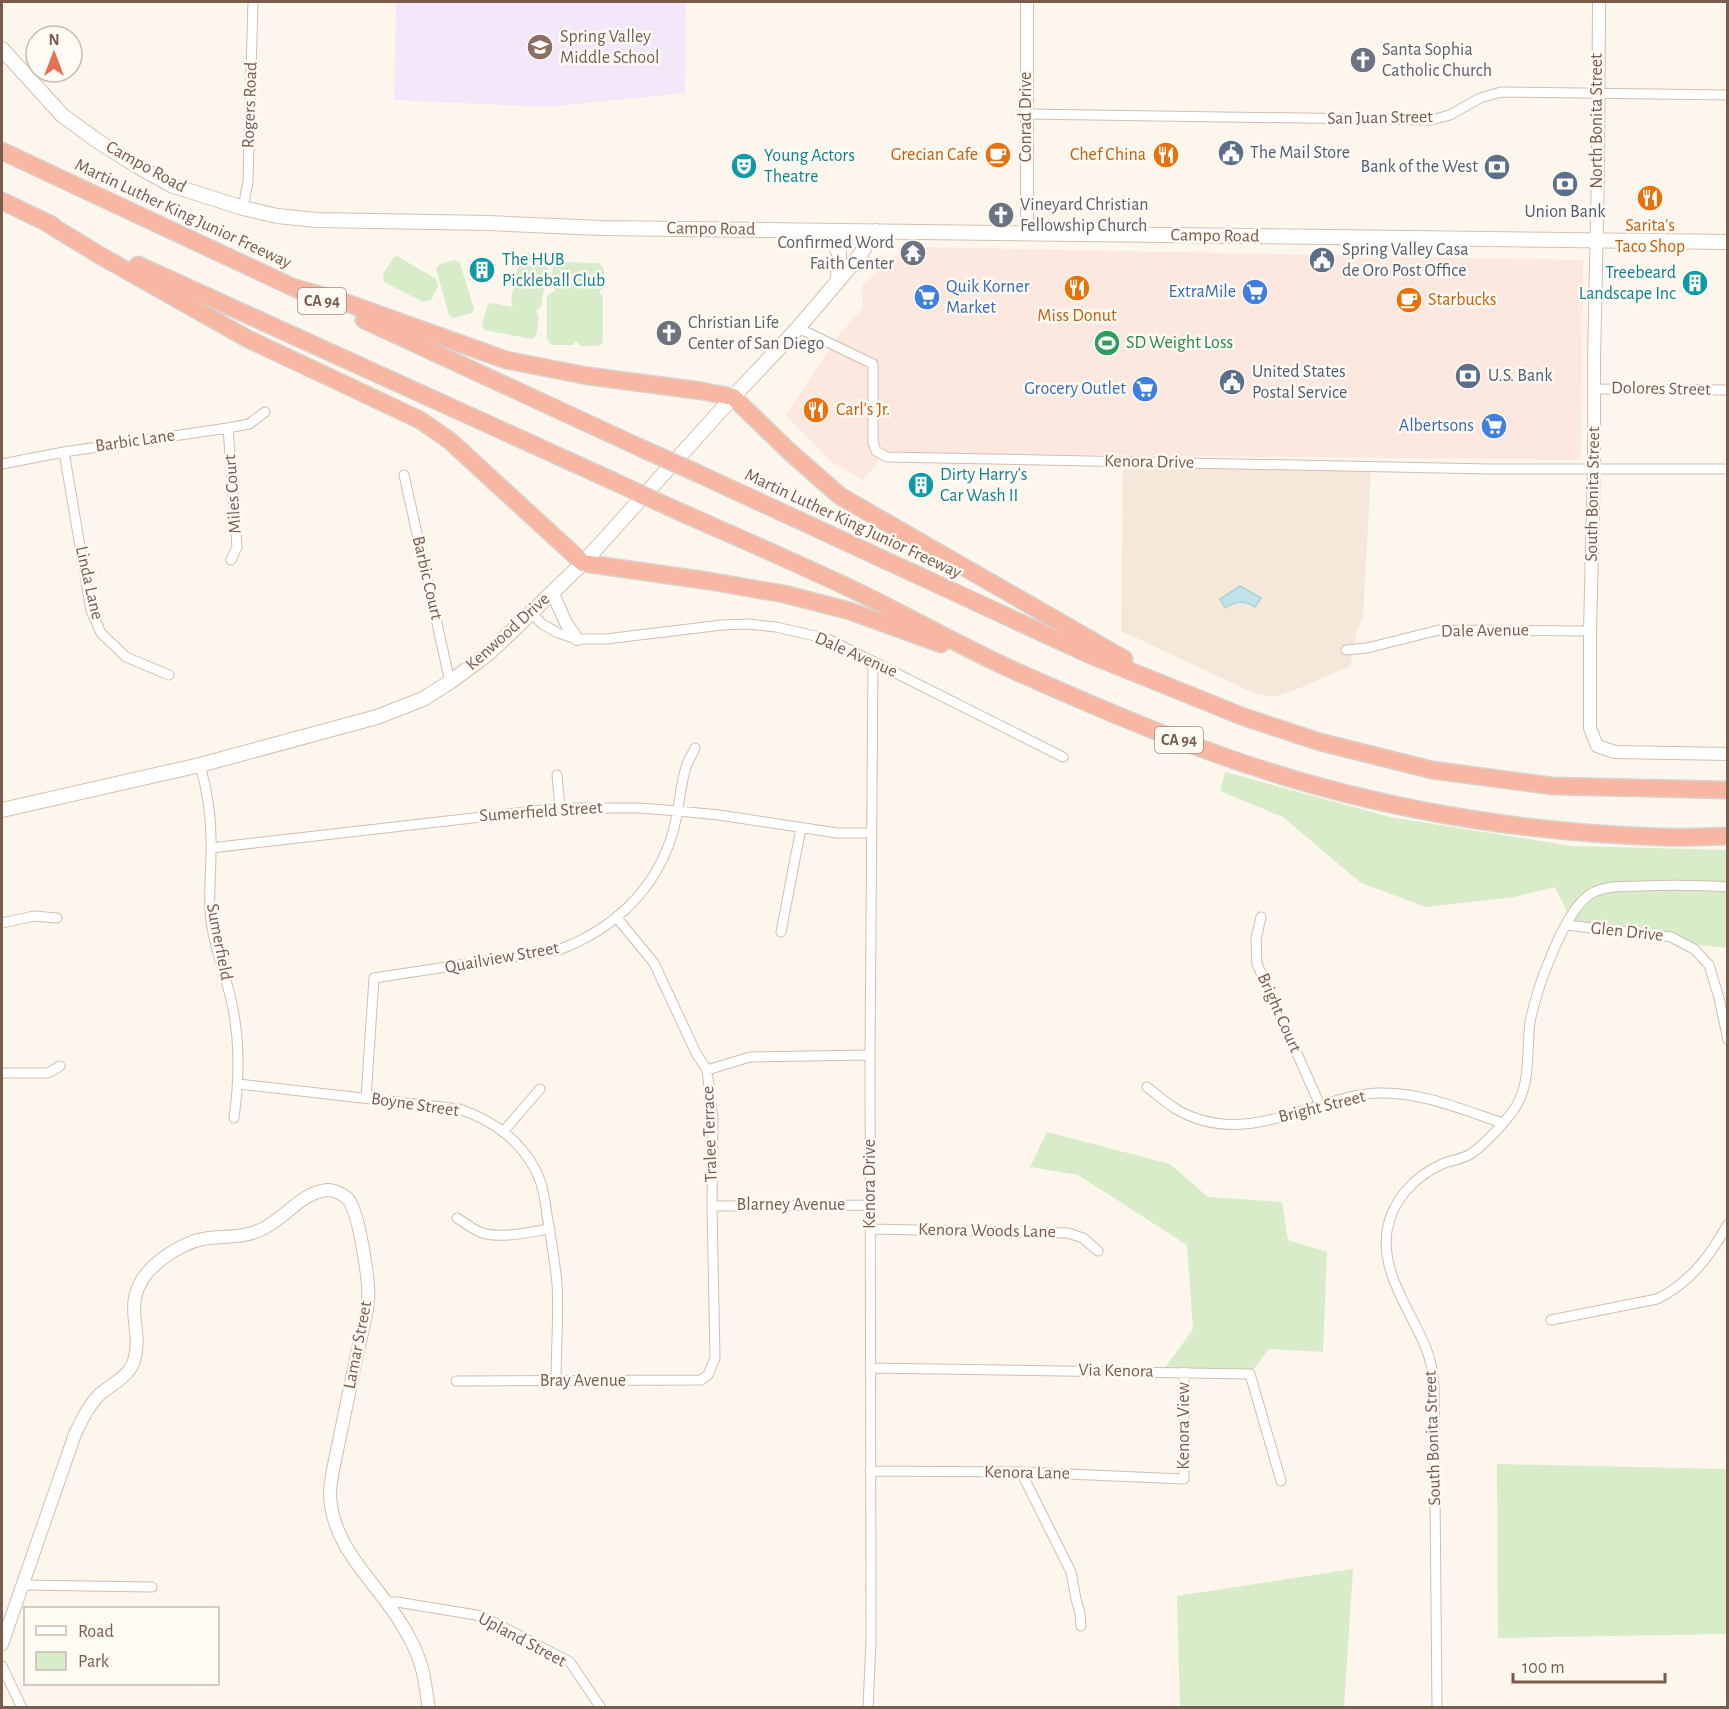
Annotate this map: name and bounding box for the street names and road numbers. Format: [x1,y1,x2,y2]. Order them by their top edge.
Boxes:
street label: North Bonita Street [1588,53,1606,189]
street label: Rogers Road [239,61,261,149]
street label: Conrad Drive [1017,72,1035,162]
street label: San Juan Street [1327,108,1433,128]
street label: Campo Road [103,138,189,196]
street label: Martin Luther King Junior Freeway [72,156,294,272]
street label: Campo Road [667,219,755,239]
street label: Campo Road [1171,226,1259,246]
road number: CA 94 [298,288,346,314]
street label: Dolores Street [1611,379,1711,399]
street label: Barbic Lane [94,426,176,456]
street label: South Bonita Street [1583,426,1603,562]
street label: Kenora Drive [1104,452,1194,472]
street label: Miles Court [221,454,245,534]
street label: Martin Luther King Junior Freeway [742,466,964,582]
street label: Barbic Court [409,534,445,622]
street label: Linda Lane [72,544,106,622]
street label: Kenwood Drive [463,590,553,674]
street label: Dale Avenue [1441,621,1529,641]
street label: Dale Avenue [812,629,900,681]
road number: CA 94 [1155,727,1203,753]
street label: Sumerfield Street [479,799,603,825]
street label: Sumerfield [203,902,235,982]
street label: Glen Drive [1590,919,1664,945]
street label: Quailview Street [444,939,561,977]
street label: Bright Court [1254,971,1305,1056]
street label: Tralee Terrace [699,1085,721,1183]
street label: Bright Street [1277,1087,1368,1126]
street label: Boyne Street [370,1090,460,1120]
street label: Kenora Drive [861,1139,879,1229]
street label: Blarney Avenue [737,1196,845,1214]
street label: Kenora Woods Lane [918,1221,1056,1241]
street label: Lamar Street [341,1299,375,1391]
street label: Via Kenora [1078,1361,1154,1381]
street label: South Bonita Street [1422,1370,1444,1506]
street label: Bray Avenue [540,1372,626,1390]
street label: Kenora View [1175,1382,1193,1470]
street label: Kenora Lane [984,1463,1070,1483]
street label: Upland Street [475,1609,569,1671]

